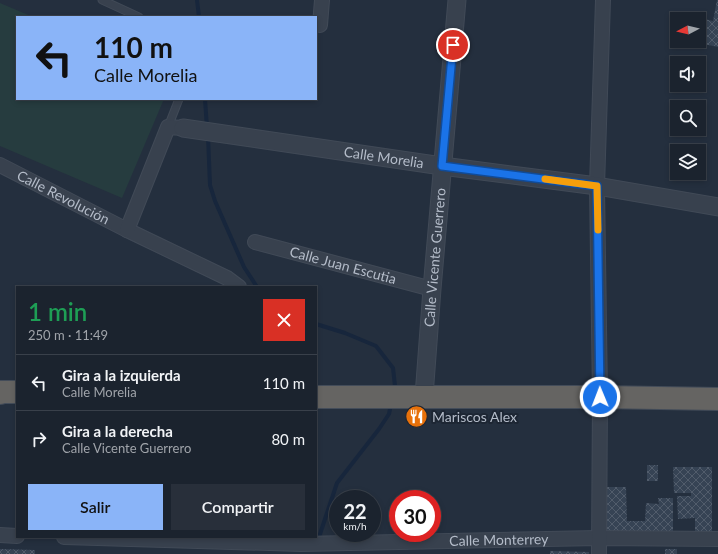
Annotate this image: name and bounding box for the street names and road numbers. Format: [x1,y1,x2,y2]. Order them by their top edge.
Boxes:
street label: Calle Morelia [343,143,425,171]
street label: Calle Revolución [14,166,112,228]
street label: Calle Vicente Guerrero [420,187,449,327]
street label: Calle Juan Escutia [288,243,398,287]
street label: Calle Monterrey [449,530,549,549]

